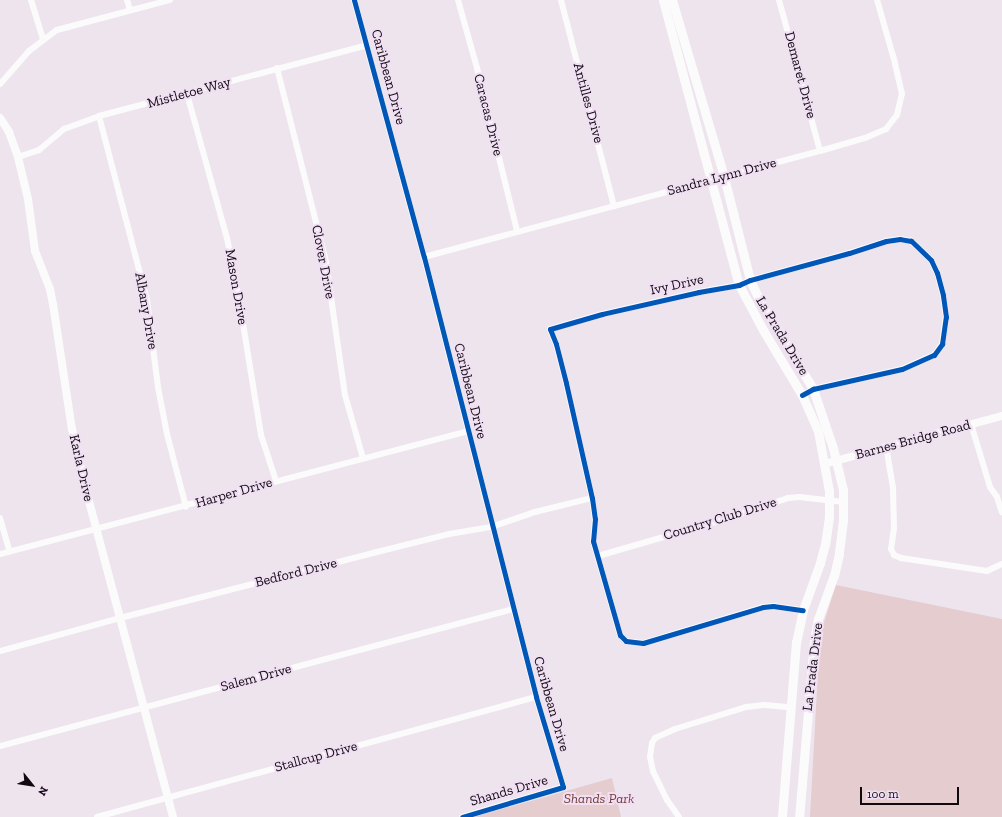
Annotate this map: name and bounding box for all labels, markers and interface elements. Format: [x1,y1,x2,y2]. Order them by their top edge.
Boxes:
street label: Caribbean Drive [367,27,409,127]
street label: Demaret Drive [780,30,820,120]
street label: Antilles Drive [569,61,607,145]
street label: Caracas Drive [470,72,506,158]
street label: Mistletoe Way [145,74,233,112]
street label: Sandra Lynn Drive [666,154,778,200]
street label: Clover Drive [308,223,338,301]
street label: Mason Drive [221,248,251,326]
street label: Albany Drive [131,271,161,351]
street label: Ivy Drive [649,271,705,299]
street label: La Prada Drive [752,294,812,378]
street label: Caribbean Drive [450,341,490,441]
street label: Barnes Bridge Road [854,417,972,463]
street label: Karla Drive [65,433,97,503]
street label: Harper Drive [194,474,274,512]
street label: Country Club Drive [661,494,779,544]
street label: Bedford Drive [253,555,339,591]
street label: La Prada Drive [799,622,827,712]
street label: Caribbean Drive [529,655,573,753]
street label: Salem Drive [219,660,293,696]
street label: Stallcup Drive [273,738,359,776]
north arrow [12,765,52,805]
street label: Shands Drive [468,772,550,810]
scale bar [862,779,961,805]
text: N [35,784,51,798]
text: 100 m [867,787,899,801]
park label: Shands Park [564,791,634,807]

